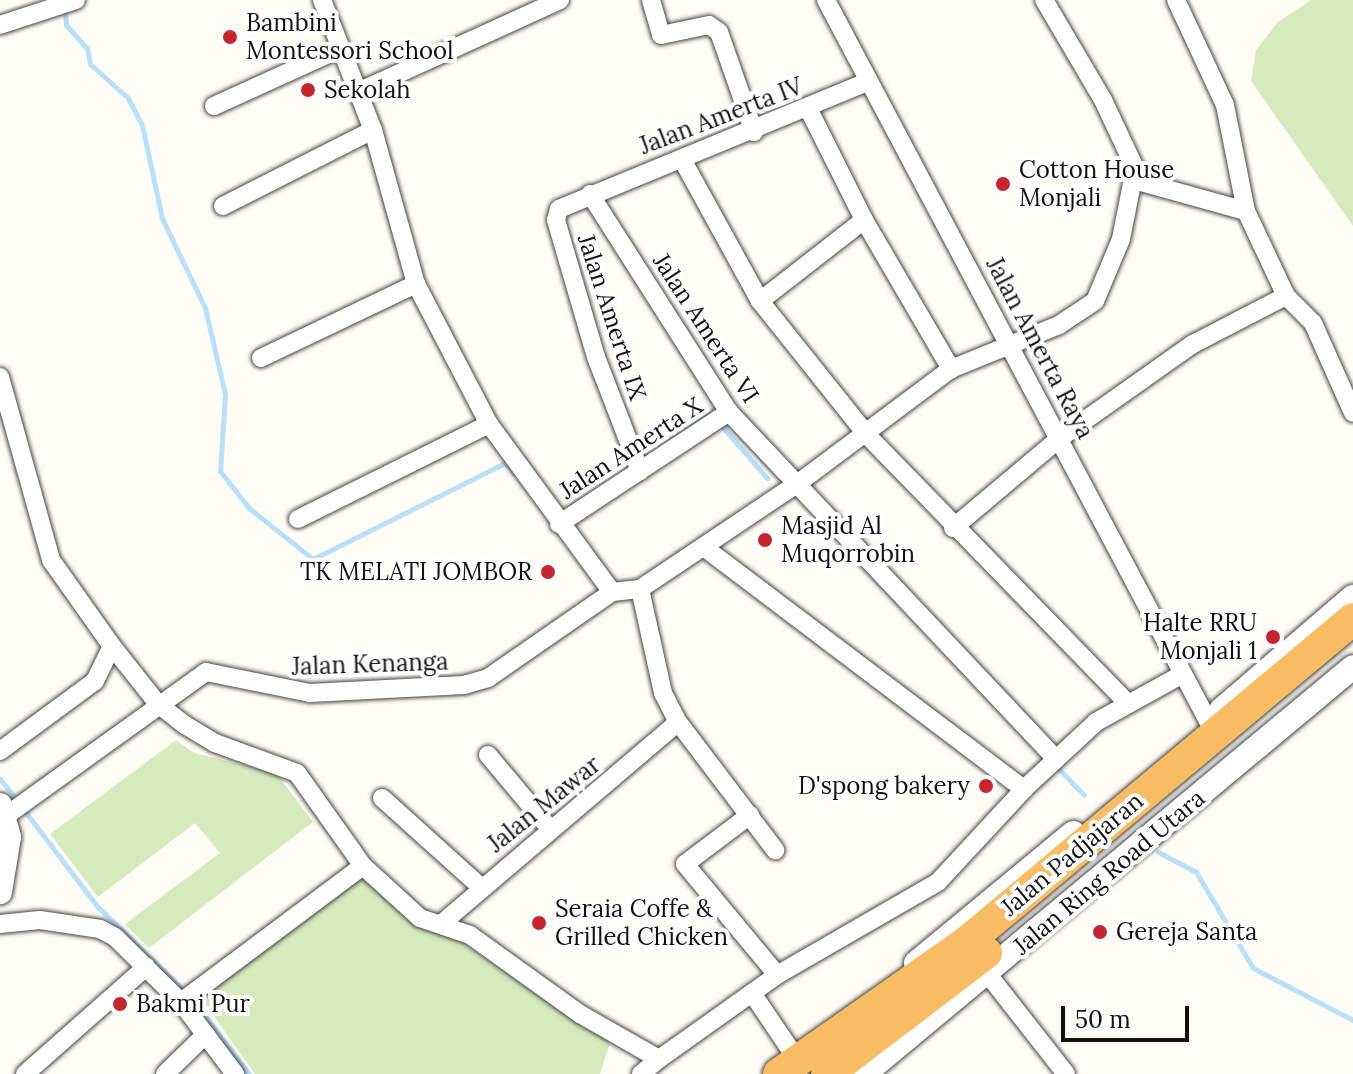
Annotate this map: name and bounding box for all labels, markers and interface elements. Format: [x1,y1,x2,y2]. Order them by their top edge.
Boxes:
place label: Bambini Montessori School [246,9,454,65]
marker: Bambini Montessori School [221,28,239,46]
street label: Jalan Amerta IV [635,72,807,160]
place label: Sekolah [324,76,411,104]
marker: Sekolah [299,81,317,99]
place label: Cotton House Monjali [1019,156,1174,212]
marker: Cotton House Monjali [994,175,1012,193]
street label: Jalan Amerta IX [572,231,652,403]
street label: Jalan Amerta VI [647,248,765,408]
street label: Jalan Amerta Raya [980,252,1100,444]
street label: Jalan Amerta X [554,391,708,505]
place label: Masjid Al Muqorrobin [781,512,915,568]
marker: Masjid Al Muqorrobin [756,531,774,549]
place label: TK MELATI JOMBOR [300,558,532,586]
marker: TK MELATI JOMBOR [539,563,557,581]
place label: Halte RRU Monjali 1 [1143,609,1257,665]
marker: Halte RRU Monjali 1 [1264,628,1282,646]
street label: Jalan Kenanga [291,647,449,681]
street label: Jalan Mawar [482,750,606,858]
place label: D'spong bakery [798,772,970,800]
marker: D'spong bakery [977,777,995,795]
street label: Jalan Ring Road Utara [1007,784,1211,960]
street label: Jalan Padjajaran [995,786,1149,922]
place label: Seraia Coffe & Grilled Chicken [555,895,728,951]
marker: Seraia Coffe & Grilled Chicken [530,914,548,932]
place label: Gereja Santa [1116,918,1257,946]
marker: Gereja Santa [1091,923,1109,941]
place label: Bakmi Pur [136,990,250,1018]
scale bar [1065,990,1193,1040]
marker: Bakmi Pur [111,995,129,1013]
text: 50 m [1075,1004,1131,1035]

